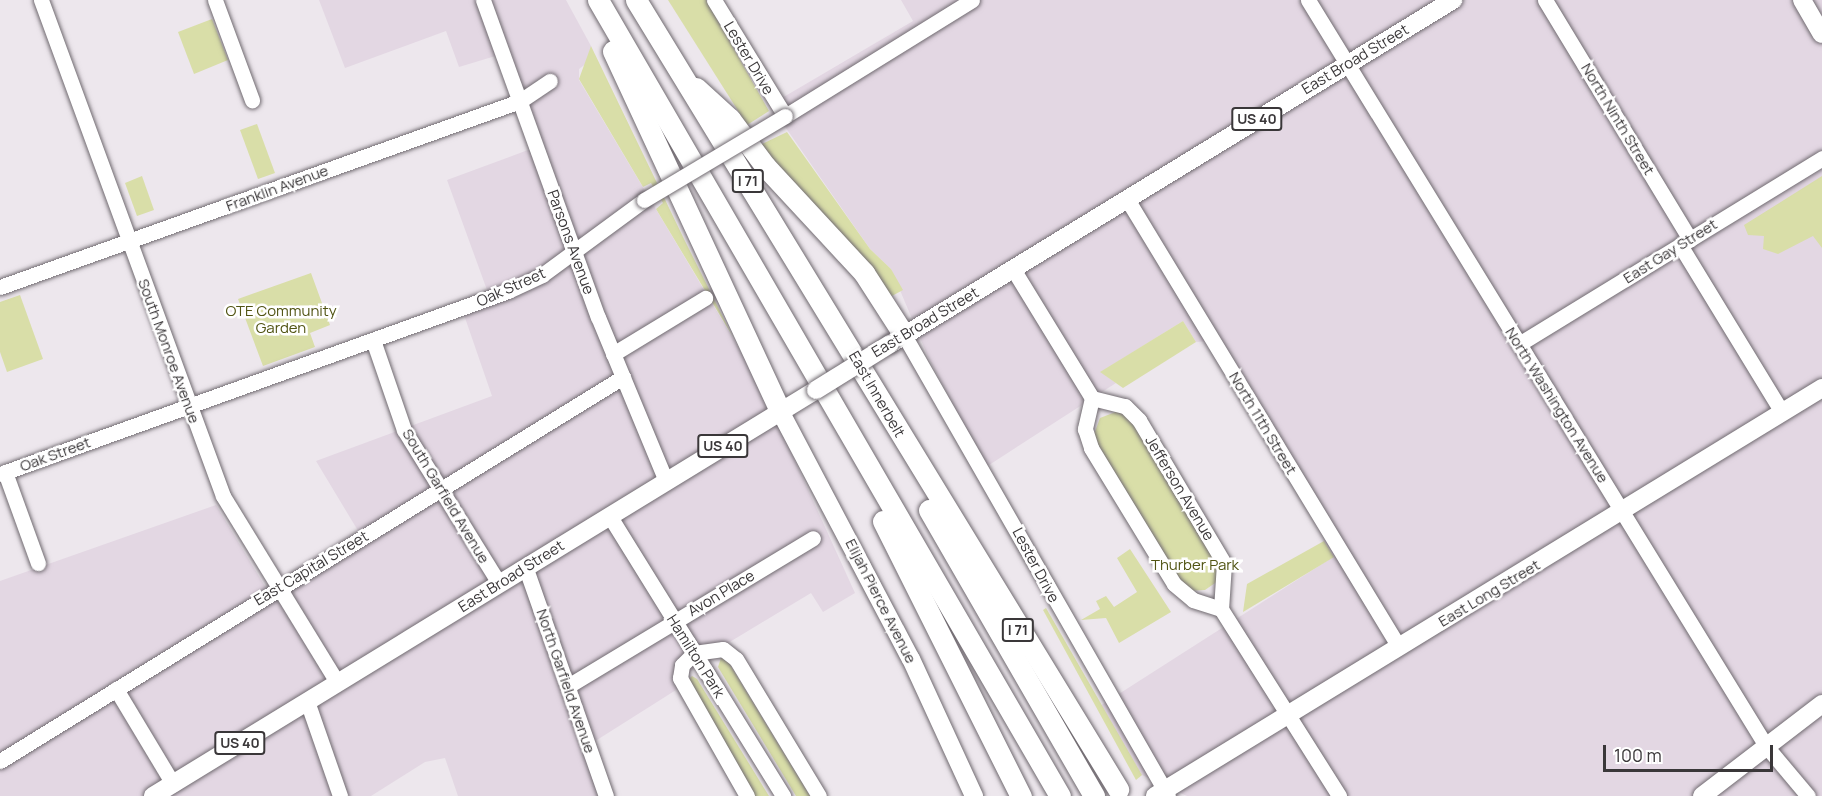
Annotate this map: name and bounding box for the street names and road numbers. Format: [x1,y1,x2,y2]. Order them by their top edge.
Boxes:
street label: Lester Drive [720,18,778,98]
street label: East Broad Street [1298,20,1412,98]
street label: North Ninth Street [1578,60,1658,178]
road number: US 40 [1230,108,1284,130]
street label: Franklin Avenue [223,161,331,215]
road number: I 71 [732,170,764,192]
street label: Parsons Avenue [544,187,598,297]
street label: East Gay Street [1620,215,1720,287]
street label: Oak Street [474,264,548,310]
street label: South Monroe Avenue [134,276,204,426]
street label: East Broad Street [868,283,982,361]
street label: North Washington Avenue [1502,324,1612,486]
street label: East Innerbelt [845,348,909,440]
street label: North 11th Street [1225,369,1301,477]
street label: South Garfield Avenue [399,425,493,567]
street label: Jefferson Avenue [1142,432,1218,544]
street label: Oak Street [17,433,93,475]
road number: US 40 [696,435,750,457]
street label: Lester Drive [1009,524,1063,606]
street label: East Capital Street [251,527,371,609]
street label: East Broad Street [455,536,567,616]
street label: Elijah Pierce Avenue [842,536,920,666]
street label: East Long Street [1435,556,1543,630]
street label: Avon Place [684,566,758,620]
street label: North Garfield Avenue [533,607,599,755]
street label: Hamilton Park [663,611,729,701]
road number: I 71 [1002,619,1034,641]
road number: US 40 [213,732,267,754]

